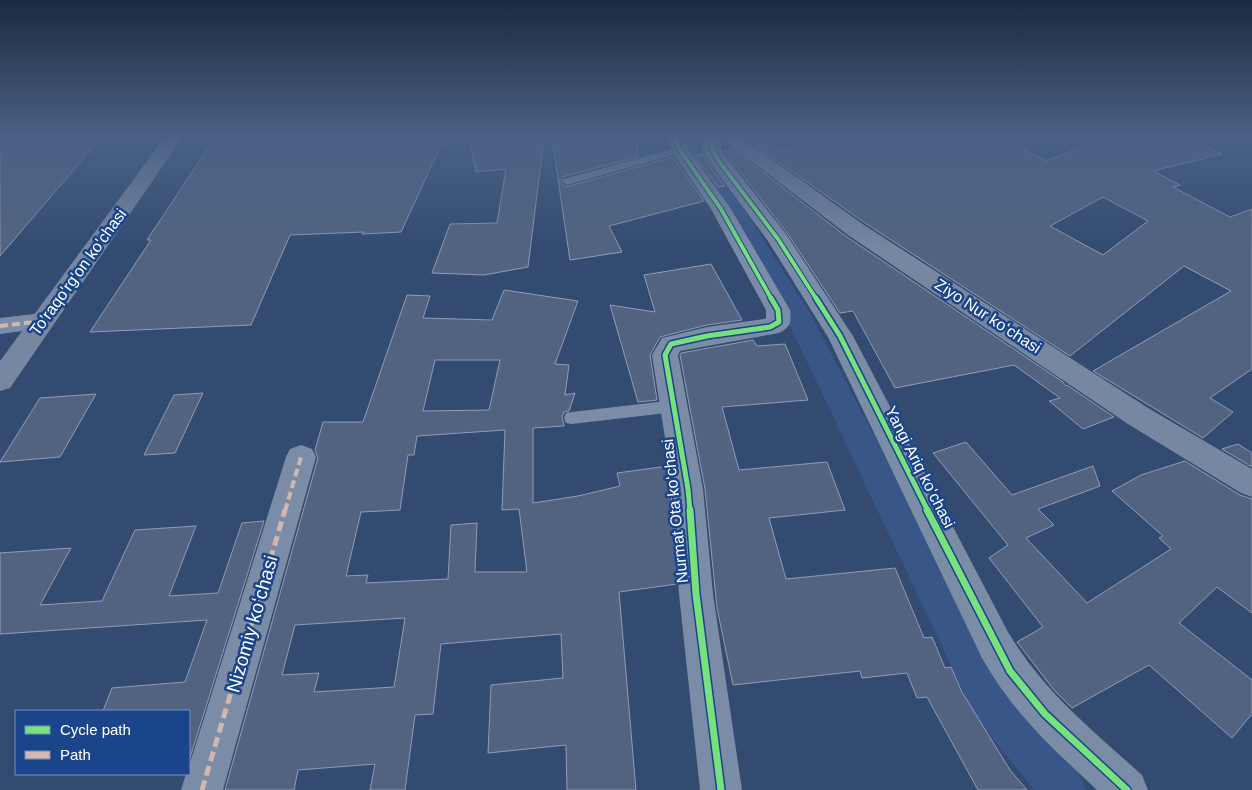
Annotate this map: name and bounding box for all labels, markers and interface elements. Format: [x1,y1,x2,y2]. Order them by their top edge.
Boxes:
street label: To'raqo'rg'on ko'chasi [26,206,130,338]
street label: Ziyo Nur koʻchasi [932,275,1044,357]
street label: Yangi Ariq koʻchasi [882,403,958,531]
street label: Nurmat Ota koʻchasi [659,438,691,584]
street label: Nizomiy koʻchasi [222,553,282,695]
legend [15,710,190,775]
text: Cycle path [60,721,131,738]
text: Path [60,746,91,763]

